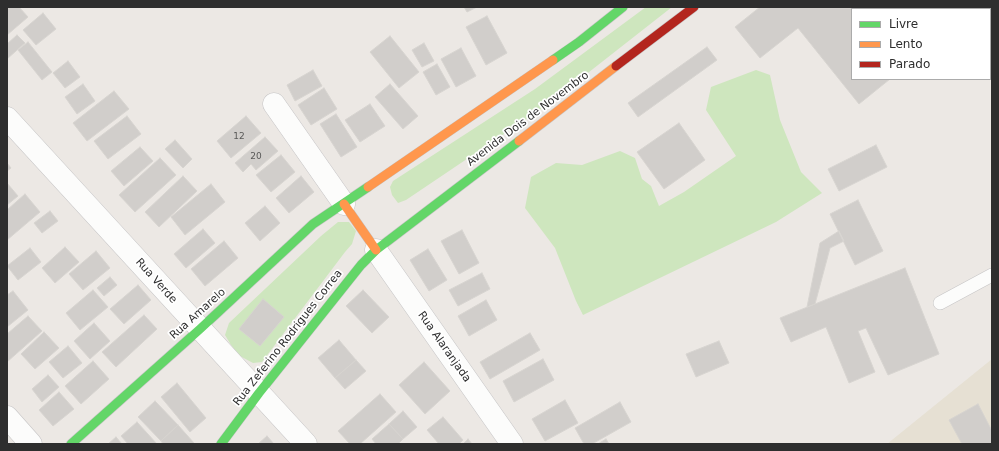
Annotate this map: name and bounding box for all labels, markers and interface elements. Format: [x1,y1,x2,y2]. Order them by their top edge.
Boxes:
legend [851,8,991,80]
text: Livre [889,17,918,31]
text: Lento [889,37,923,51]
text: Parado [889,57,930,71]
street label: Avenida Dois de Novembro [464,69,592,169]
house number: 12 [233,132,245,142]
house number: 20 [250,152,262,162]
street label: Rua Verde [132,256,180,306]
street label: Rua Zeferino Rodrigues Correa [231,267,345,409]
street label: Rua Amarelo [168,286,228,342]
street label: Rua Alaranjada [415,309,473,385]

